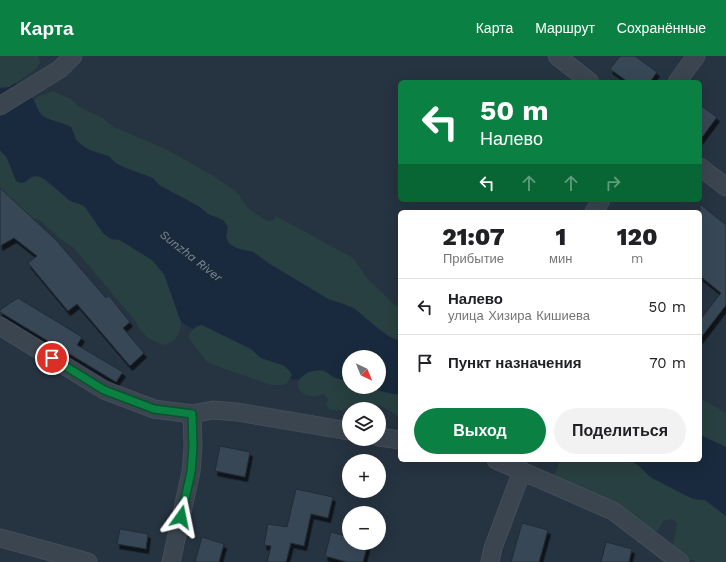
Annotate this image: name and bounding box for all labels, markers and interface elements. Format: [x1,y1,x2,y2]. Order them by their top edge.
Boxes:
text: Карта [20,17,74,40]
text: Карта [476,20,513,36]
text: Маршрут [535,20,595,36]
text: Сохранённые [617,20,706,36]
text: 50 m [480,94,549,127]
icon: left [414,96,466,148]
text: Налево [480,128,543,149]
icon: left [476,172,498,194]
icon: ahead [518,172,540,194]
icon: ahead [560,172,582,194]
icon: right [602,172,624,194]
text: 21:07 [442,223,505,251]
text: 1 [555,223,566,251]
text: 120 [617,223,658,251]
water label: Sunzha River [157,227,226,285]
text: Прибытие [443,251,504,266]
text: мин [549,251,572,266]
text: m [631,251,643,266]
text: Налево [448,290,503,308]
icon: left [414,296,436,318]
text: 50 m [649,298,686,316]
text: улица Хизира Кишиева [448,308,590,323]
pin [35,341,69,375]
icon: arrive [41,347,63,369]
north arrow [342,350,386,394]
map controls [342,350,386,550]
icon: arrive [414,352,436,374]
text: Пункт назначения [448,354,581,372]
text: 70 m [649,354,686,372]
button: layers [342,402,386,446]
button: Выход [414,408,546,454]
button: Поделиться [554,408,686,454]
button: + [342,454,386,498]
position arrow [160,496,202,538]
button: − [342,506,386,550]

